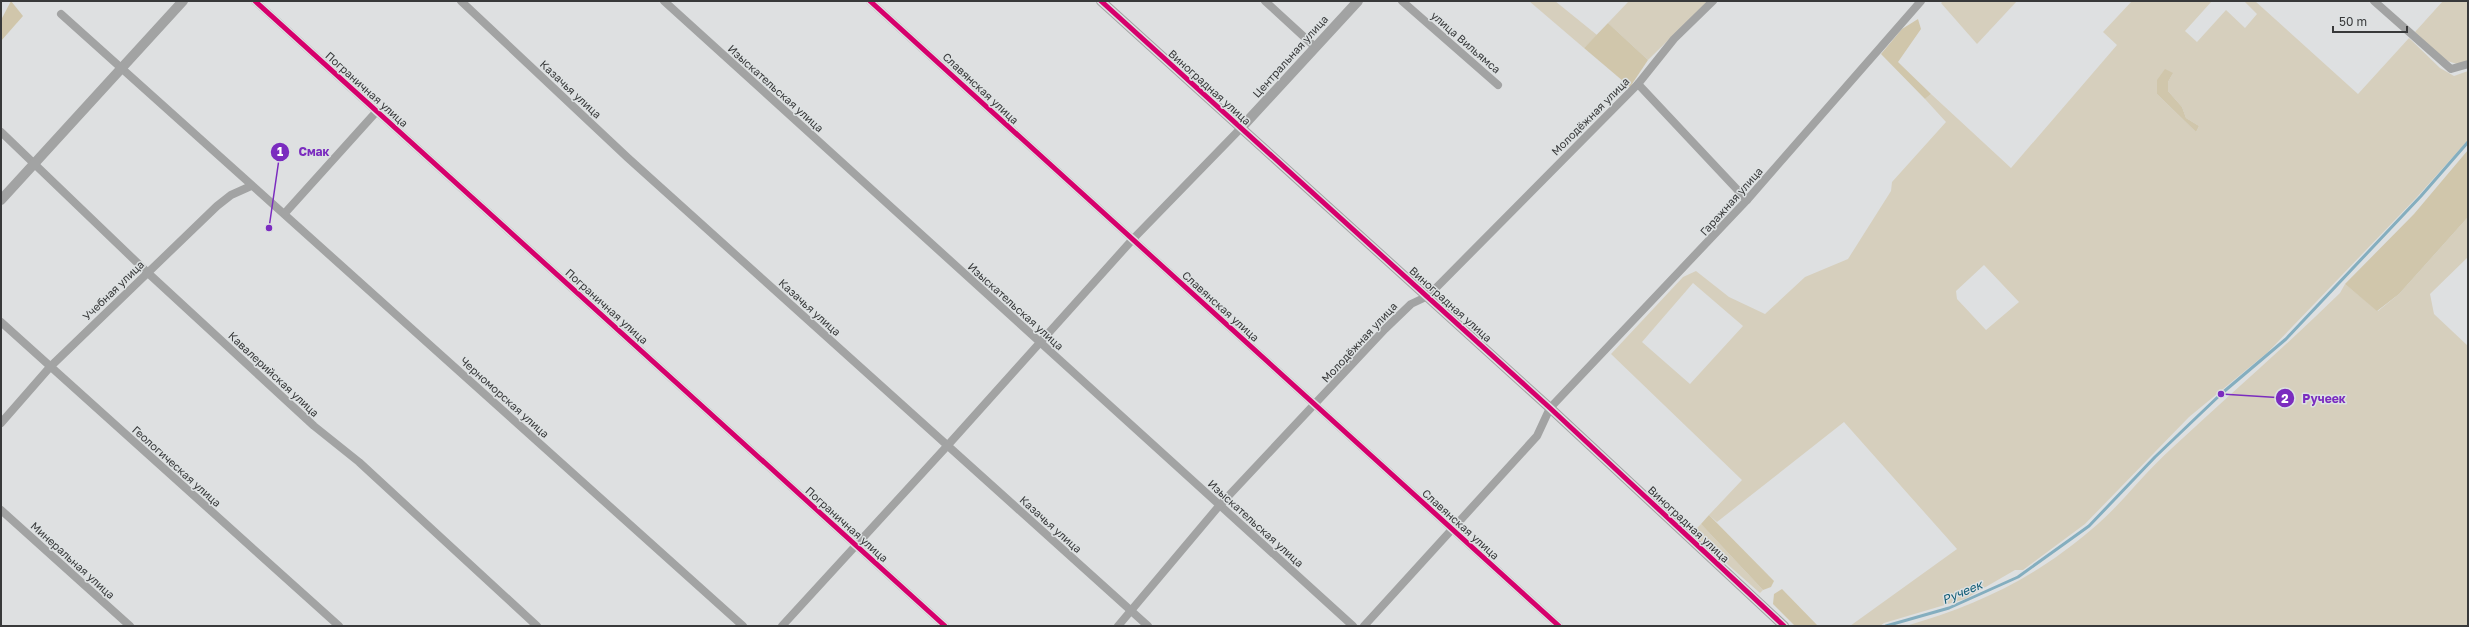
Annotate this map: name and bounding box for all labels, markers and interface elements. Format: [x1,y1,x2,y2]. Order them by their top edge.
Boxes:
street label: улица Вильямса [1429,8,1503,76]
scale bar [2333,8,2407,34]
street label: Центральная улица [1250,12,1330,100]
text: 50 m [2339,14,2367,29]
street label: Изыскательская улица [726,42,826,134]
street label: Виноградная улица [1166,47,1254,127]
street label: Пограничная улица [323,49,411,129]
street label: Славянская улица [940,50,1022,126]
street label: Казачья улица [538,57,604,121]
street label: Молодёжная улица [1548,74,1632,158]
callout: Смак [270,140,337,164]
text: 1 [277,144,283,159]
text: Смак [298,144,330,159]
street label: Гаражная улица [1697,164,1765,238]
street label: Учебная улица [80,257,146,323]
street label: Изыскательская улица [966,260,1066,352]
street label: Виноградная улица [1407,264,1495,344]
street label: Пограничная улица [563,266,651,346]
street label: Славянская улица [1180,268,1262,344]
street label: Казачья улица [776,276,844,338]
street label: Молодёжная улица [1319,299,1399,385]
street label: Кавалерийская улица [226,329,322,419]
street label: Черноморская улица [458,354,552,440]
callout: Ручеек [2275,386,2354,410]
text: 2 [2281,391,2289,406]
text: Ручеек [2302,391,2346,406]
street label: Геологическая улица [130,423,224,509]
street label: Изыскательская улица [1206,477,1306,569]
street label: Виноградная улица [1646,483,1732,565]
street label: Пограничная улица [803,484,891,564]
street label: Славянская улица [1420,486,1502,562]
street label: Казачья улица [1017,493,1085,555]
street label: Минеральная улица [28,519,118,601]
water label: Ручеек [1940,576,1986,607]

